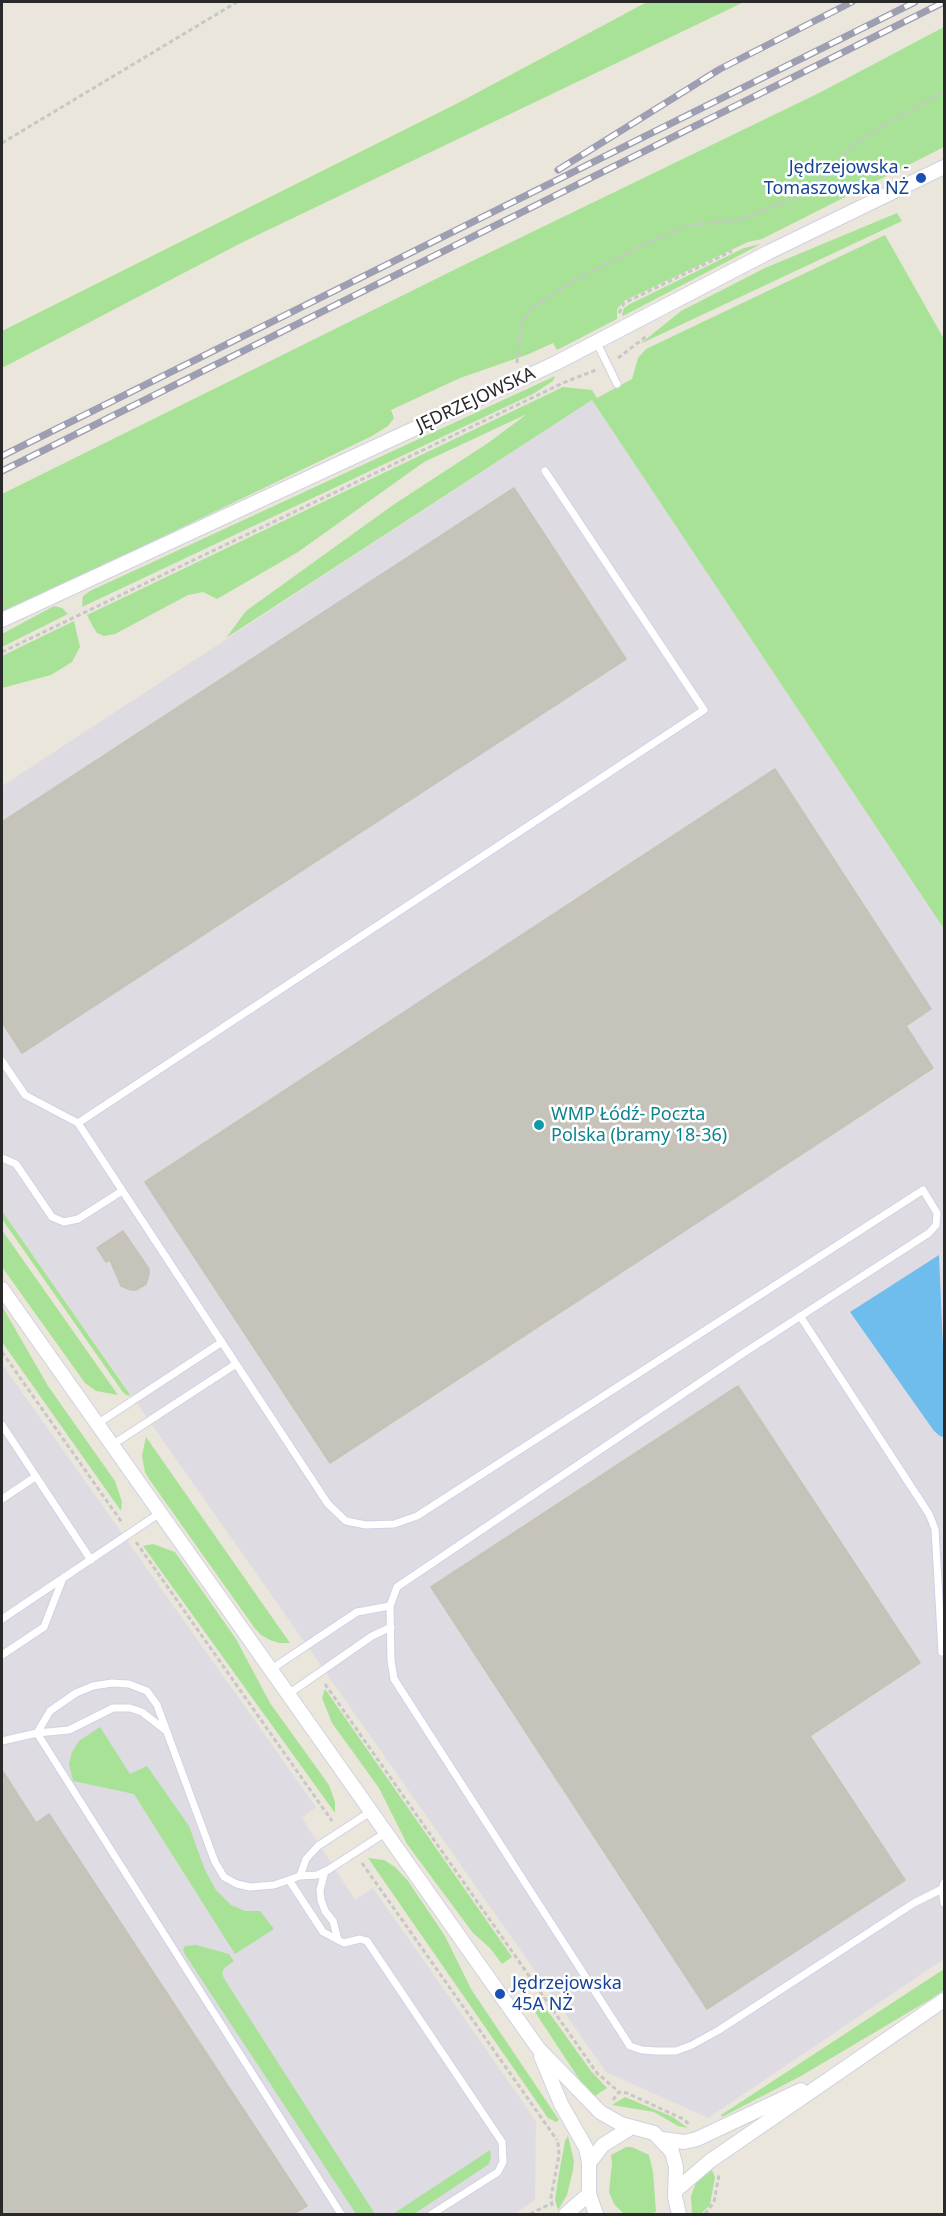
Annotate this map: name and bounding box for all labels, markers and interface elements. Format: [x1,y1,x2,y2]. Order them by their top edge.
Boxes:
place label: Jędrzejowska - Tomaszowska NŻ [764,157,909,200]
marker: Jędrzejowska - Tomaszowska NŻ [914,171,928,185]
street label: JĘDRZEJOWSKA [413,363,539,437]
place label: WMP Łódź- Poczta Polska (bramy 18-36) [551,1104,727,1146]
marker: WMP Łódź- Poczta Polska (bramy 18-36) [532,1118,546,1132]
place label: Jędrzejowska 45A NŻ [512,1973,622,2016]
marker: Jędrzejowska 45A NŻ [493,1987,507,2001]

